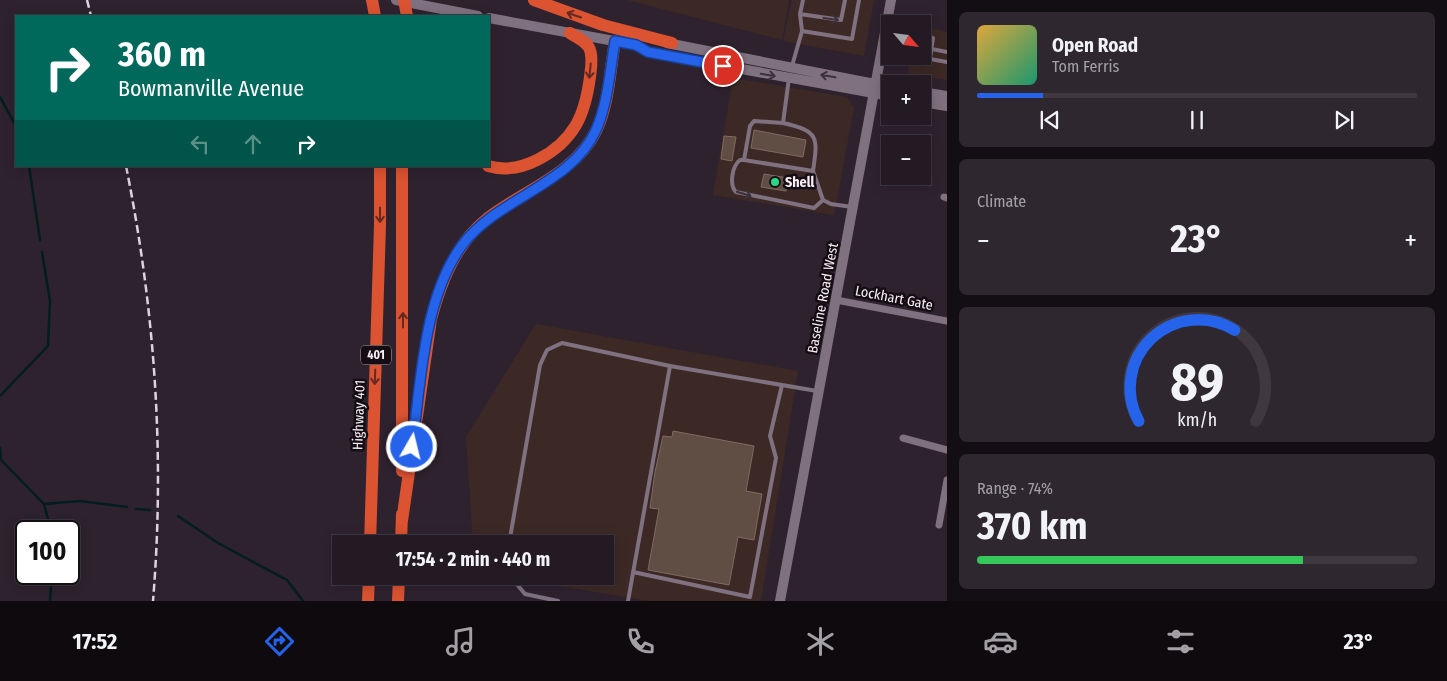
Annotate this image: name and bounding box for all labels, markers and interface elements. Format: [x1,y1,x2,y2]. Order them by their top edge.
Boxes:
one-way arrow [566,10,582,20]
one-way arrow [823,14,839,24]
north arrow [881,15,931,65]
map controls [881,15,931,185]
text: 360 m [118,33,206,75]
text: Open Road [1052,34,1138,57]
icon: right [35,35,100,100]
pin [702,45,744,87]
icon: arrive [709,52,737,80]
text: Tom Ferris [1052,57,1119,76]
one-way arrow [585,63,595,79]
one-way arrow [760,70,776,80]
one-way arrow [821,70,837,80]
text: Bowmanville Avenue [118,75,304,102]
button: + [881,75,931,125]
icon: previous [1036,106,1064,134]
icon: pause [1183,106,1211,134]
icon: next [1330,106,1358,134]
icon: left [186,130,214,158]
icon: ahead [239,130,267,158]
icon: right [292,130,320,158]
button: − [881,135,931,185]
place label: Shell [785,174,815,191]
marker: Shell [769,176,781,188]
one-way arrow [736,190,752,200]
text: Climate [977,192,1026,211]
one-way arrow [375,206,385,223]
text: 23° [1170,216,1224,262]
text: − [977,224,990,257]
text: + [1404,224,1417,257]
street label: Baseline Road West [804,241,842,355]
street label: Lockhart Gate [854,282,934,314]
one-way arrow [398,312,408,328]
road number: 401 [361,346,391,364]
text: 89 [1170,351,1224,414]
one-way arrow [371,369,380,385]
street label: Highway 401 [349,380,369,450]
text: km/h [1177,409,1217,431]
position arrow [385,420,437,472]
text: Range · 74% [977,479,1053,498]
text: 370 km [977,503,1088,549]
speed limit sign: 100 [15,520,80,585]
text: 17:54 · 2 min · 440 m [396,548,550,571]
icon: directions [262,624,297,659]
icon: music [443,624,478,659]
icon: phone [623,624,658,659]
icon: climate [803,624,838,659]
icon: car [983,624,1018,659]
icon: filters [1163,624,1198,659]
text: 17:52 [73,628,117,655]
text: 23° [1343,628,1374,655]

